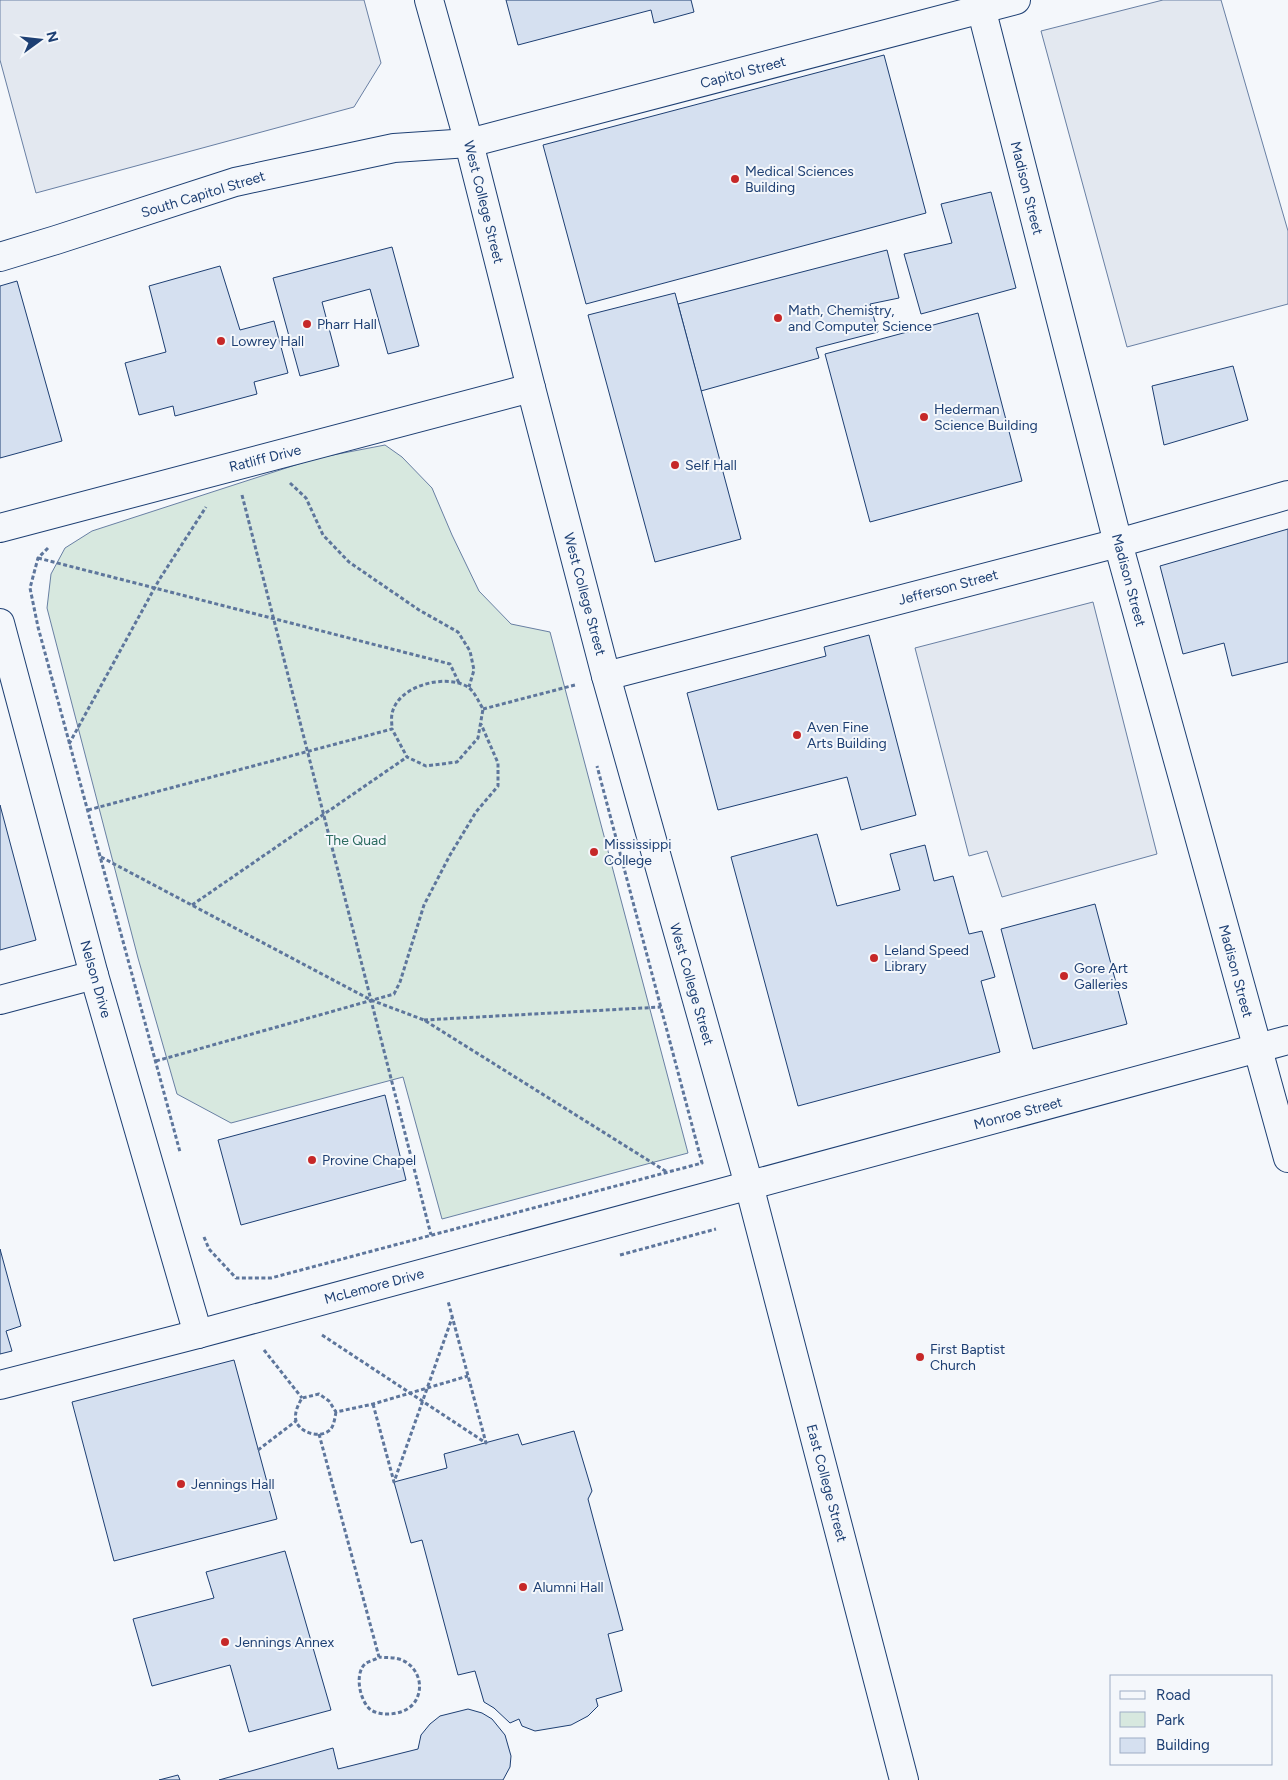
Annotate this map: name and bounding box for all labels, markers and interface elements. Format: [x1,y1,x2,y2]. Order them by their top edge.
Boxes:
north arrow [15,15,65,65]
text: N [42,29,62,44]
street label: Capitol Street [698,53,788,92]
street label: West College Street [460,139,507,265]
street label: Madison Street [1007,140,1046,237]
place label: Medical Sciences Building [745,163,854,196]
street label: South Capitol Street [139,167,267,221]
marker: Medical Sciences Building [729,173,741,185]
place label: Math, Chemistry, and Computer Science [788,302,932,335]
marker: Math, Chemistry, and Computer Science [772,312,784,324]
place label: Pharr Hall [317,316,377,333]
marker: Pharr Hall [301,318,313,330]
place label: Lowrey Hall [231,333,304,350]
marker: Lowrey Hall [215,335,227,347]
place label: Hederman Science Building [934,401,1038,434]
marker: Hederman Science Building [918,411,930,423]
street label: Ratliff Drive [227,441,303,476]
place label: Self Hall [685,457,737,474]
marker: Self Hall [669,459,681,471]
street label: West College Street [560,531,609,657]
street label: Madison Street [1108,532,1149,628]
street label: Jefferson Street [896,566,1000,609]
place label: Aven Fine Arts Building [807,719,887,752]
marker: Aven Fine Arts Building [791,729,803,741]
park label: The Quad [326,832,386,849]
place label: Mississippi College [604,836,671,869]
marker: Mississippi College [588,846,600,858]
street label: West College Street [666,921,717,1047]
street label: Madison Street [1215,923,1256,1019]
street label: Nelson Drive [76,938,115,1020]
place label: Leland Speed Library [884,942,969,975]
marker: Leland Speed Library [868,952,880,964]
place label: Gore Art Galleries [1074,960,1128,993]
marker: Gore Art Galleries [1058,970,1070,982]
street label: Monroe Street [972,1094,1064,1133]
place label: Provine Chapel [322,1152,416,1169]
marker: Provine Chapel [306,1154,318,1166]
street label: McLemore Drive [322,1265,426,1308]
place label: First Baptist Church [930,1341,1005,1374]
marker: First Baptist Church [914,1351,926,1363]
street label: East College Street [803,1422,850,1544]
place label: Jennings Hall [191,1476,275,1493]
marker: Jennings Hall [175,1478,187,1490]
place label: Alumni Hall [533,1579,604,1596]
marker: Alumni Hall [517,1581,529,1593]
place label: Jennings Annex [235,1634,334,1651]
marker: Jennings Annex [219,1636,231,1648]
legend [1110,1675,1273,1765]
text: Road [1156,1686,1191,1704]
text: Park [1156,1711,1185,1729]
text: Building [1156,1736,1210,1754]

